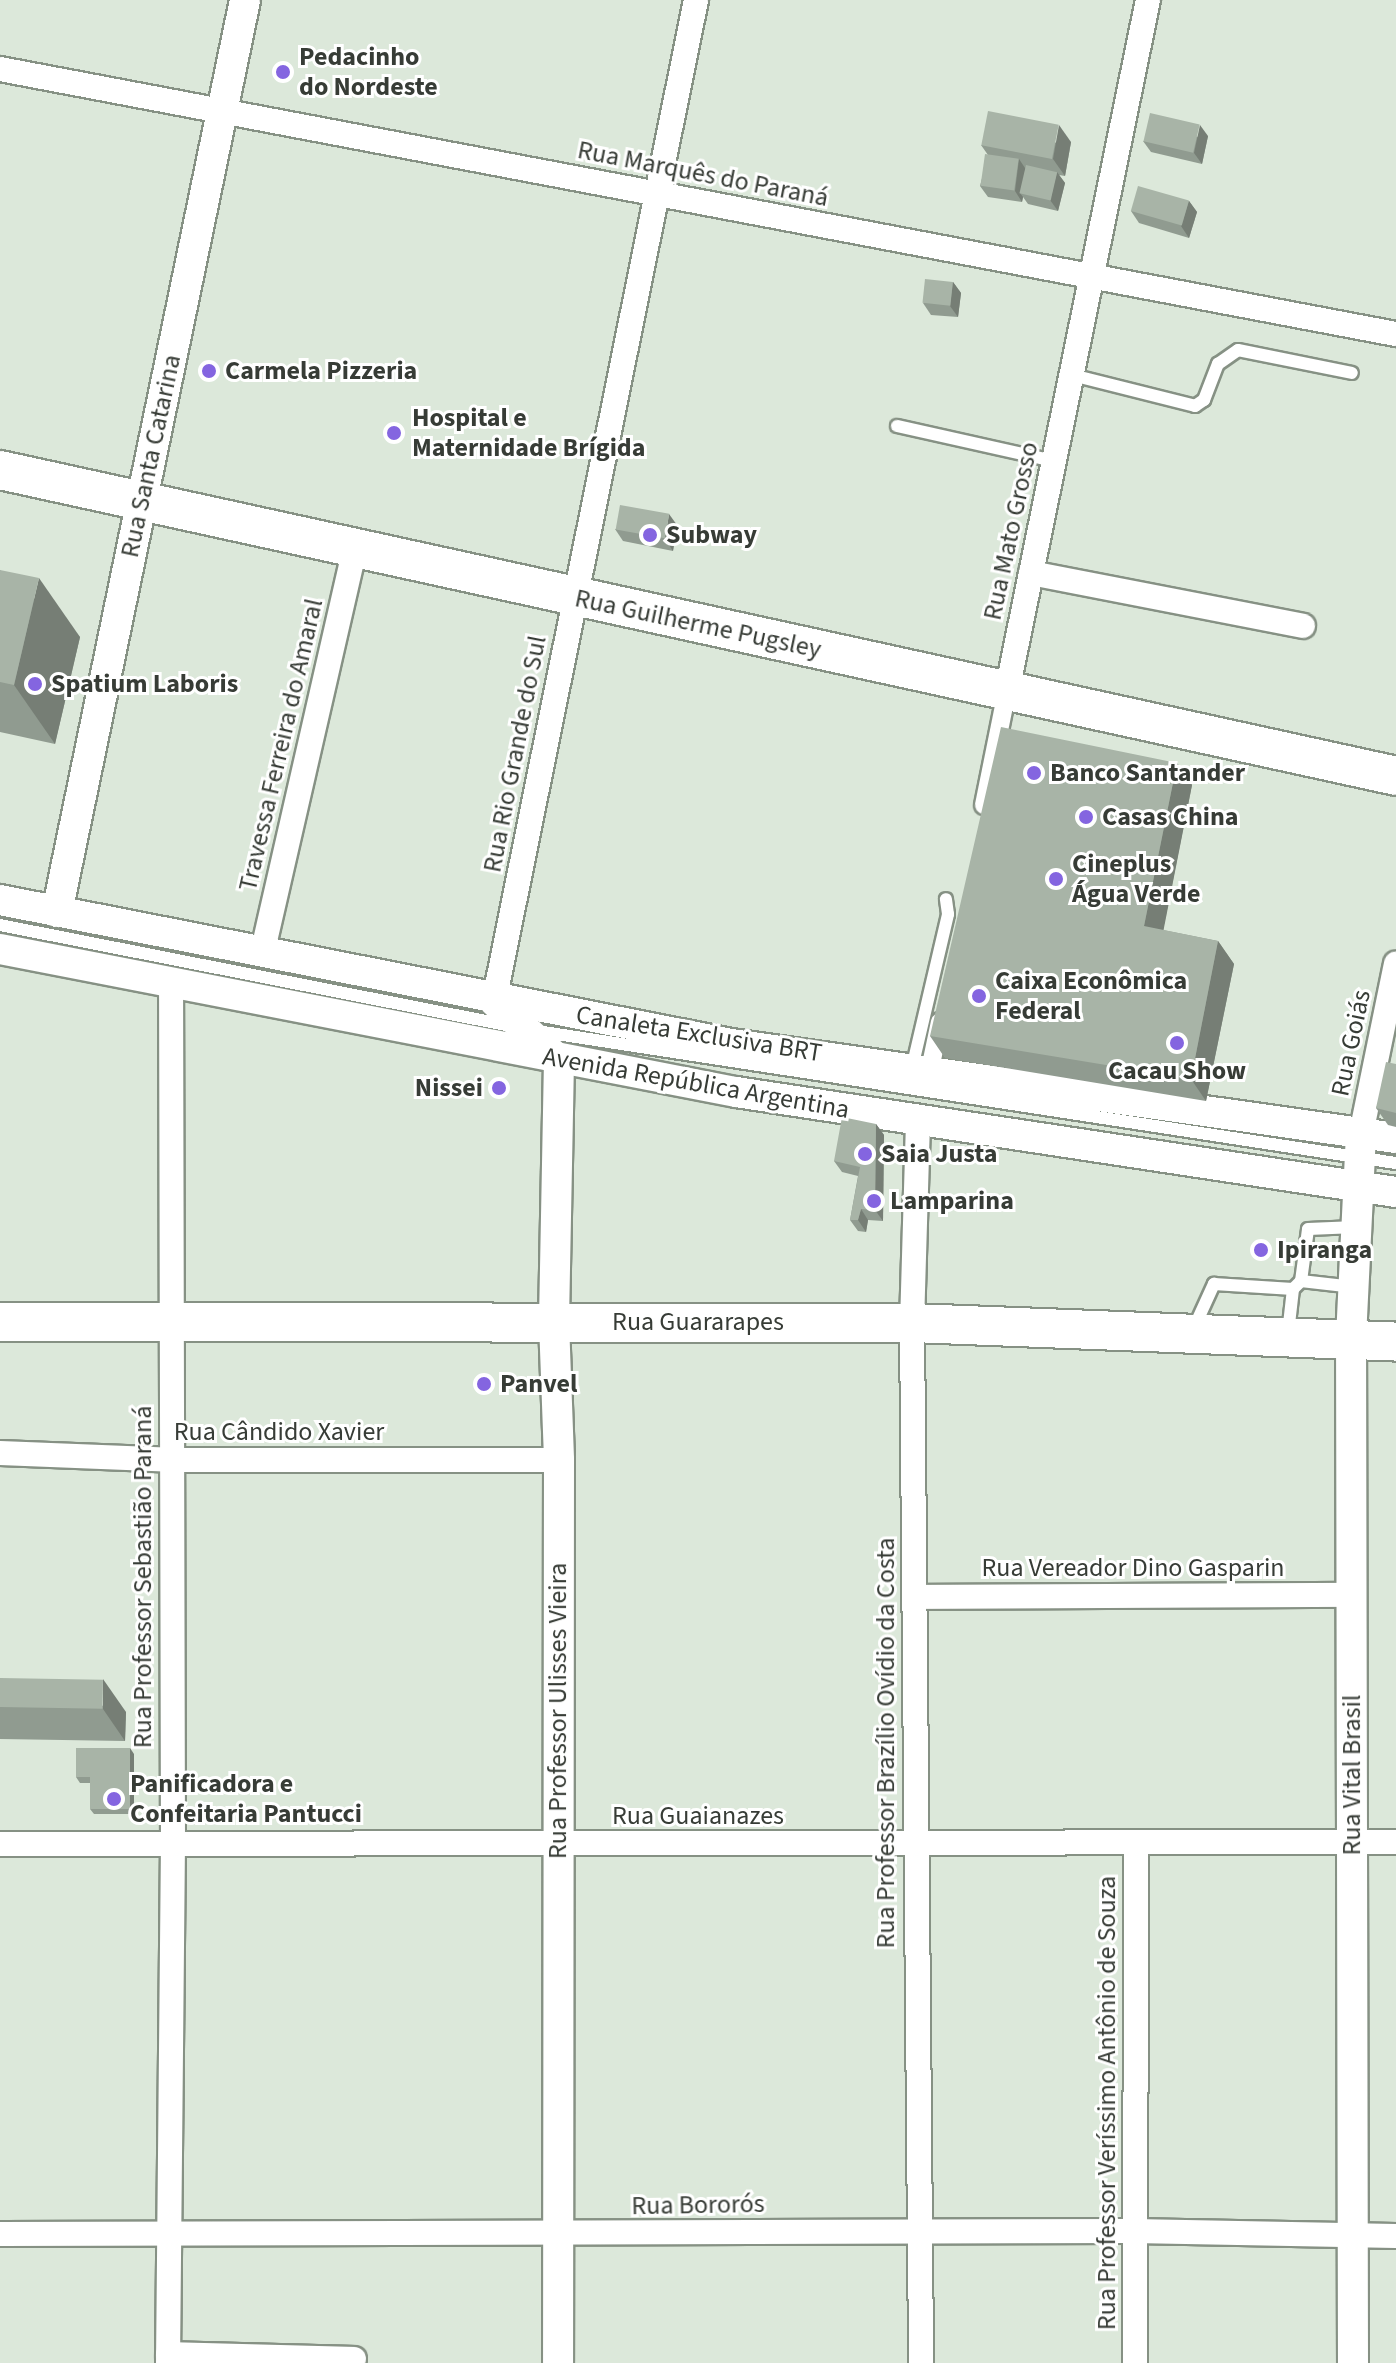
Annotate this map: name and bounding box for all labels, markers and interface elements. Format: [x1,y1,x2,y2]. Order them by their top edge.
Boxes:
place label: Pedacinho do Nordeste [299,41,438,102]
marker: Pedacinho do Nordeste [274,63,292,81]
street label: Rua Marquês do Paraná [575,134,831,214]
street label: Rua Santa Catarina [114,352,188,560]
place label: Carmela Pizzeria [225,355,417,387]
marker: Carmela Pizzeria [200,362,218,380]
place label: Hospital e Maternidade Brígida [412,402,645,464]
marker: Hospital e Maternidade Brígida [383,422,405,444]
street label: Rua Mato Grosso [977,439,1045,623]
place label: Subway [666,519,757,551]
marker: Subway [641,526,659,544]
street label: Rua Guilherme Pugsley [572,583,824,665]
street label: Travessa Ferreira do Amaral [232,596,330,894]
street label: Rua Rio Grande do Sul [477,633,553,875]
place label: Spatium Laboris [51,668,238,700]
marker: Spatium Laboris [26,675,44,693]
place label: Banco Santander [1050,757,1245,789]
marker: Banco Santander [1025,764,1043,782]
place label: Casas China [1102,801,1238,833]
marker: Casas China [1077,808,1095,826]
place label: Cineplus Água Verde [1072,848,1200,910]
marker: Cineplus Água Verde [1047,870,1065,888]
place label: Caixa Econômica Federal [995,965,1187,1026]
marker: Caixa Econômica Federal [970,987,988,1005]
street label: Rua Goiás [1325,987,1377,1099]
street label: Canaleta Exclusiva BRT [574,999,824,1069]
marker: Cacau Show [1168,1034,1186,1052]
street label: Avenida República Argentina [540,1041,852,1125]
place label: Cacau Show [1108,1055,1246,1087]
place label: Nissei [415,1072,483,1104]
marker: Nissei [490,1079,508,1097]
place label: Saia Justa [881,1138,997,1170]
marker: Saia Justa [856,1145,874,1163]
place label: Lamparina [890,1185,1014,1217]
marker: Lamparina [865,1192,883,1210]
place label: Ipiranga [1277,1234,1372,1266]
marker: Ipiranga [1252,1241,1270,1259]
street label: Rua Guararapes [612,1306,784,1338]
place label: Panvel [500,1368,577,1400]
marker: Panvel [475,1375,493,1393]
street label: Rua Professor Sebastião Paraná [127,1406,159,1748]
street label: Rua Cândido Xavier [174,1416,384,1448]
street label: Rua Professor Brazílio Ovídio da Costa [870,1538,902,1948]
street label: Rua Vereador Dino Gasparin [981,1552,1285,1584]
street label: Rua Professor Ulisses Vieira [542,1563,574,1859]
street label: Rua Vital Brasil [1336,1695,1368,1855]
place label: Panificadora e Confeitaria Pantucci [130,1768,362,1830]
marker: Panificadora e Confeitaria Pantucci [105,1790,123,1808]
street label: Rua Guaianazes [612,1800,784,1832]
street label: Rua Professor Veríssimo Antônio de Souza [1091,1876,1123,2330]
street label: Rua Bororós [631,2188,765,2222]

